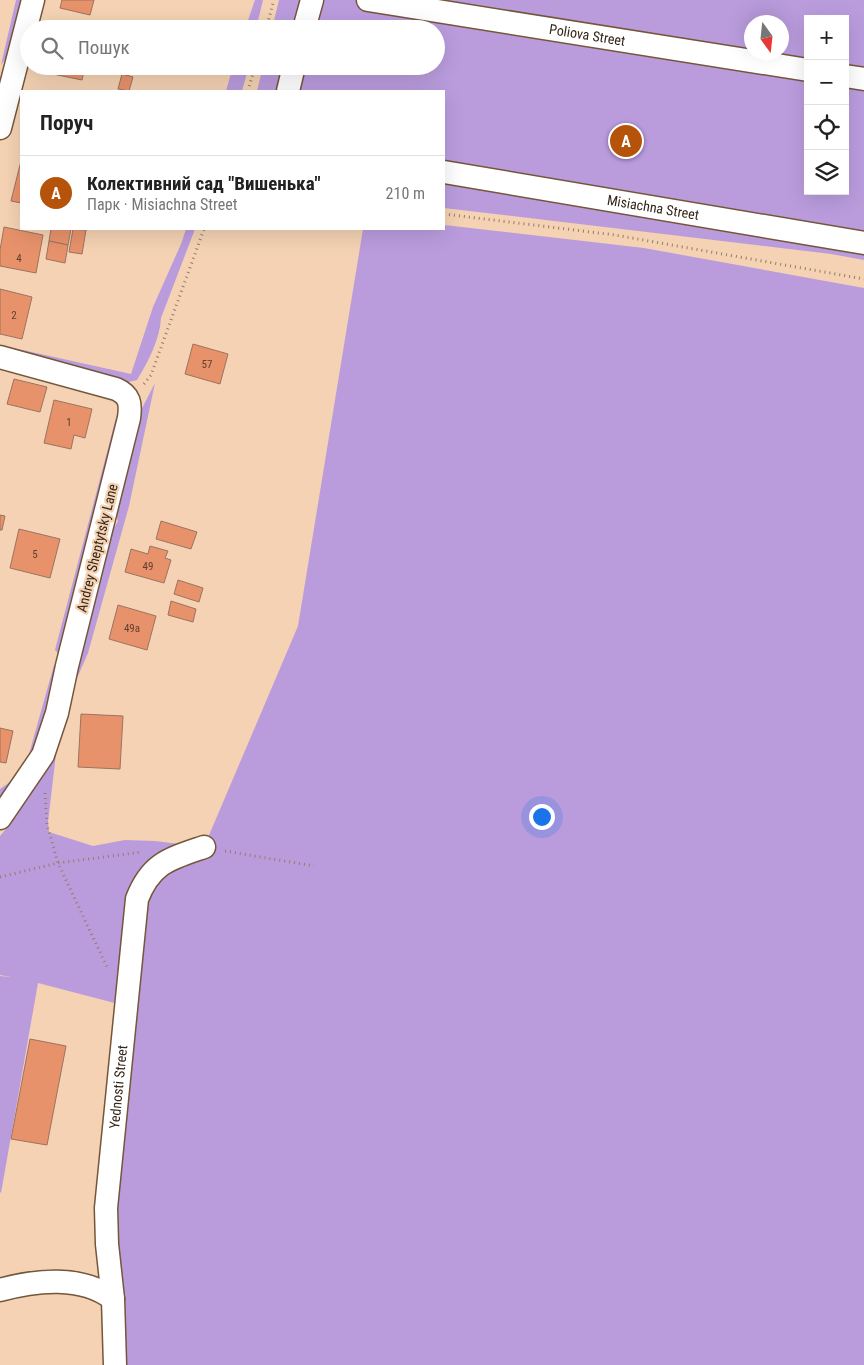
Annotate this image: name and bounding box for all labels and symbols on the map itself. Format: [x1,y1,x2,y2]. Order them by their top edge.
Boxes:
north arrow [744,15,789,60]
street label: Poliova Street [548,21,626,49]
pin: A [610,122,642,160]
street label: Misiachna Street [606,192,700,223]
house number: 4 [16,252,22,265]
house number: 2 [11,309,17,322]
house number: 57 [202,358,212,371]
house number: 1 [66,416,72,429]
street label: Andrey Sheptytsky Lane [73,482,121,614]
house number: 5 [32,548,38,561]
house number: 49 [143,560,153,573]
house number: 49а [124,622,140,635]
your location [529,804,555,830]
street label: Yednosti Street [106,1044,130,1130]

